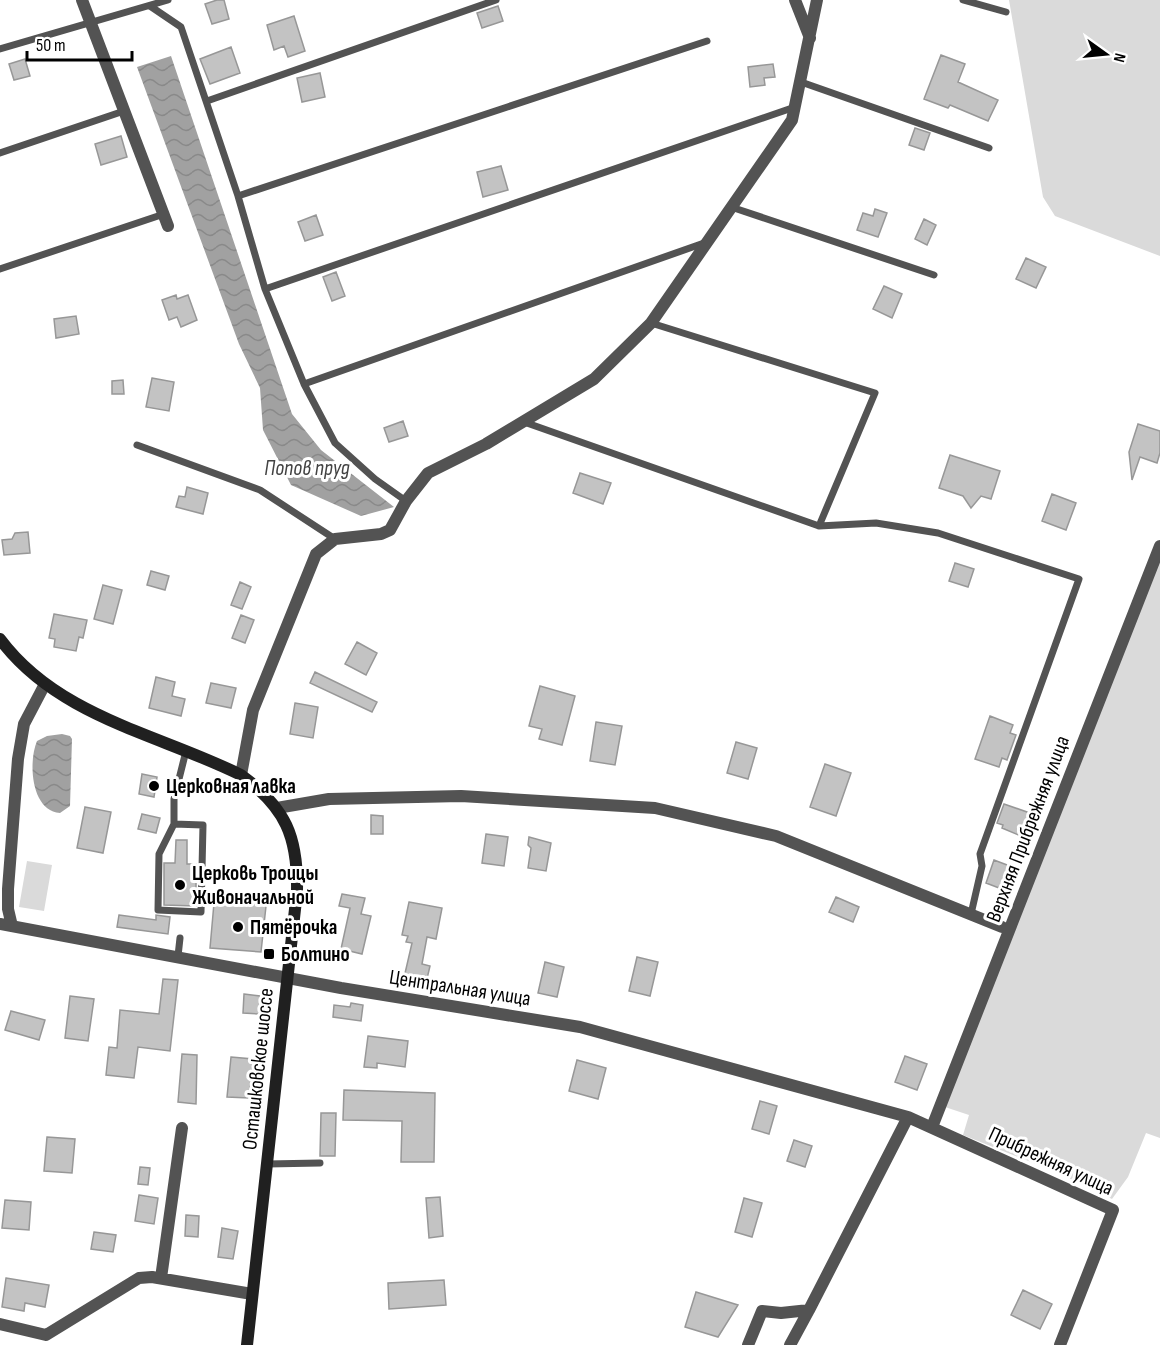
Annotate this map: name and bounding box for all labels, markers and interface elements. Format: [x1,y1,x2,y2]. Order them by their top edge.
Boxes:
scale bar [27,24,132,62]
north arrow [1076,24,1136,84]
text: 50 m [36,35,66,56]
text: N [1109,51,1129,64]
water label: Попов пруд [264,455,350,482]
street label: Верхняя Прибрежняя улица [981,732,1075,926]
place label: Церковная лавка [166,774,296,799]
marker: Церковная лавка [147,779,161,793]
place label: Церковь Троицы Живоначальной [192,861,318,910]
marker: Церковь Троицы Живоначальной [173,878,187,892]
place label: Пятёрочка [250,915,337,940]
marker: Пятёрочка [231,920,245,934]
place label: Болтино [281,942,350,967]
marker: Болтино [262,947,276,961]
street label: Центральная улица [387,964,533,1012]
street label: Осташковское шоссе [237,987,279,1151]
street label: Прибрежняя улица [985,1121,1117,1201]

